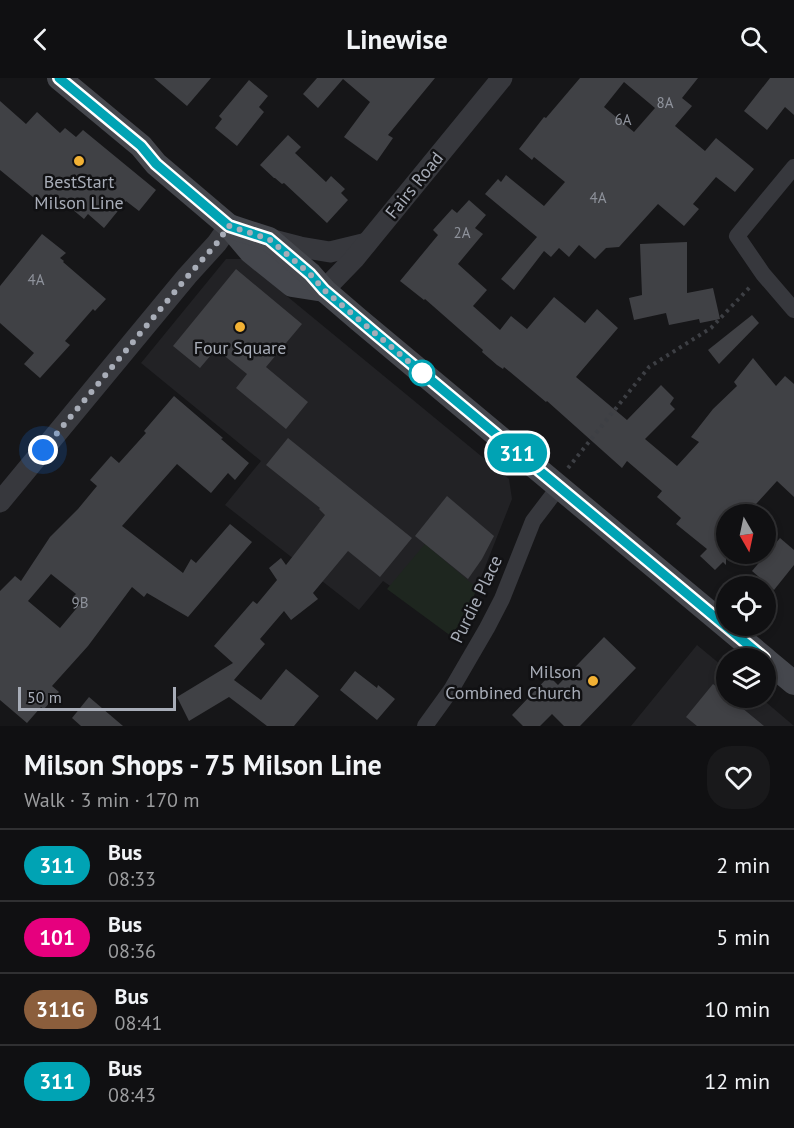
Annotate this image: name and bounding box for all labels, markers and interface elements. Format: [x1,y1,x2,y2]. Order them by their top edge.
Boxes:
text: Linewise [346,22,448,56]
icon: back [24,23,57,56]
icon: search [737,23,770,56]
house number: 8A [657,93,674,112]
house number: 6A [615,110,632,129]
street label: Fairs Road [380,147,448,223]
marker: BestStart Milson Line [72,154,86,168]
place label: BestStart Milson Line [34,170,124,214]
house number: 4A [590,188,607,207]
house number: 2A [454,223,471,242]
house number: 4A [28,270,45,289]
marker: Four Square [233,320,247,334]
place label: Four Square [194,336,286,359]
unlabelled marker [409,360,435,386]
line badge: 311 [482,434,552,472]
your location [28,435,58,465]
text: 311 [499,440,535,467]
north arrow [716,504,776,564]
map controls [716,504,776,708]
street label: Purdie Place [445,551,507,647]
button: locate [716,576,776,636]
house number: 9B [72,593,88,612]
button: layers [716,648,776,708]
place label: Milson Combined Church [445,660,581,704]
marker: Milson Combined Church [586,674,600,688]
scale bar [18,684,176,712]
text: 50 m [27,687,62,707]
text: Milson Shops - 75 Milson Line [24,746,382,783]
button: heart [707,746,770,809]
text: Walk · 3 min · 170 m [24,787,200,813]
text: Bus [108,838,142,866]
text: 2 min [716,851,770,879]
text: 311 [39,852,75,879]
text: 08:33 [108,866,156,892]
text: Bus [108,910,142,938]
text: 5 min [716,923,770,951]
text: 101 [39,924,75,951]
text: 08:36 [108,938,156,964]
text: Bus [115,982,149,1010]
text: 10 min [704,995,770,1023]
text: 311G [36,996,85,1023]
text: 08:41 [115,1010,163,1036]
text: Bus [108,1054,142,1082]
text: 12 min [704,1067,770,1095]
text: 311 [39,1068,75,1095]
text: 08:43 [108,1082,156,1108]

